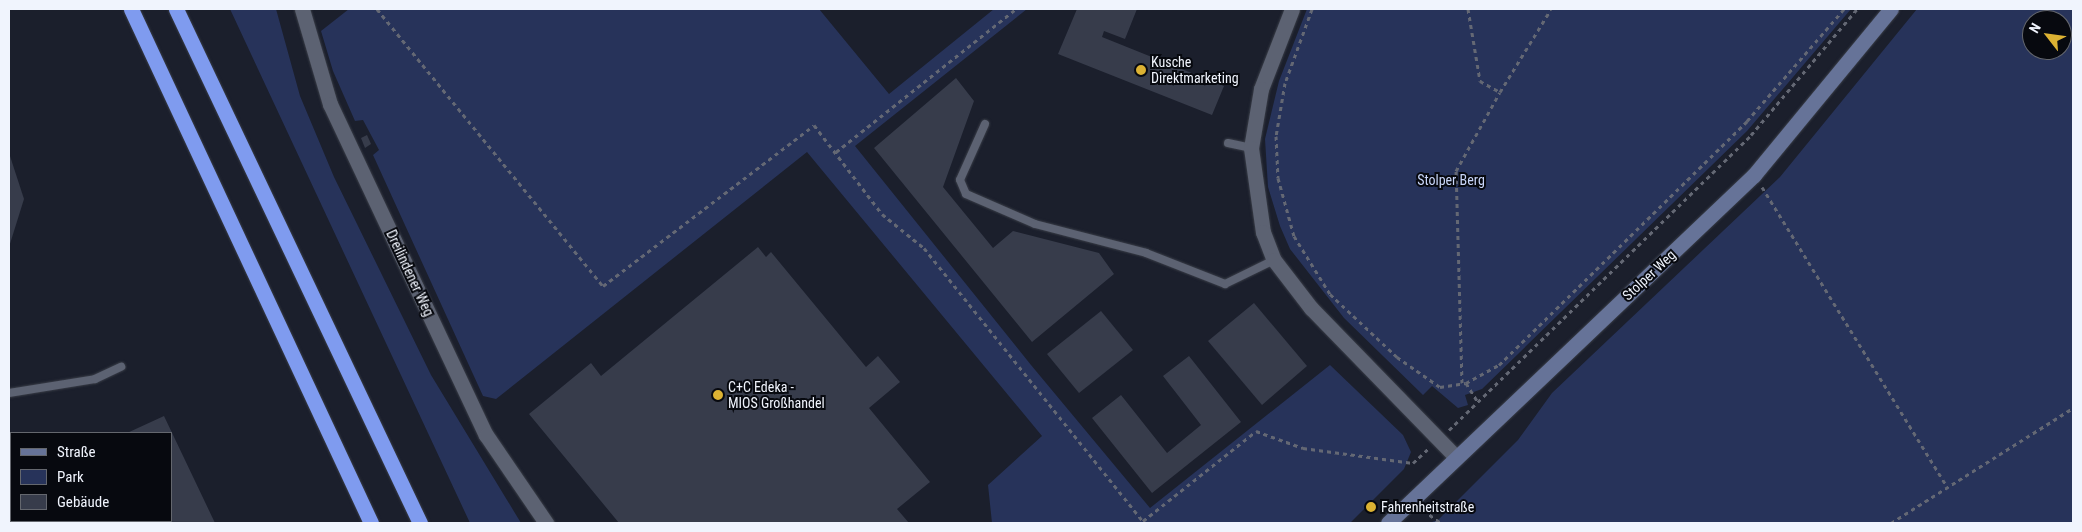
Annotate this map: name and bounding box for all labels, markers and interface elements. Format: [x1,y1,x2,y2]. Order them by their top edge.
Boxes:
north arrow [2022,10,2072,60]
text: N [2026,20,2044,36]
place label: Kusche Direktmarketing [1151,54,1239,86]
marker: Kusche Direktmarketing [1135,64,1147,76]
park label: Stolper Berg [1417,172,1485,188]
street label: Dreilindener Weg [383,227,437,319]
street label: Stolper Weg [1619,246,1679,304]
place label: C+C Edeka - MIOS Großhandel [728,379,825,412]
marker: C+C Edeka - MIOS Großhandel [712,389,724,401]
legend [10,432,172,522]
text: Straße [57,443,96,461]
text: Park [57,468,84,486]
text: Gebäude [57,493,109,511]
place label: Fahrenheitstraße [1381,499,1474,515]
marker: Fahrenheitstraße [1365,501,1377,513]

